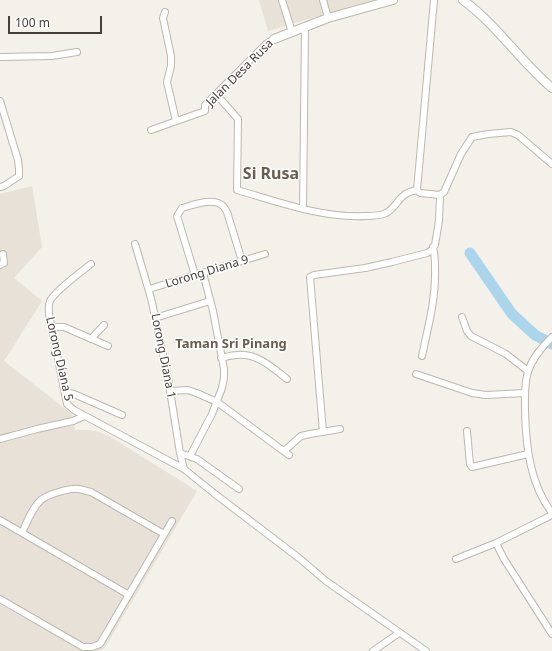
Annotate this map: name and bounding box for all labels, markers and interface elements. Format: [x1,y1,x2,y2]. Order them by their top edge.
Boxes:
scale bar [10,8,104,34]
text: 100 m [15,14,50,31]
street label: Jalan Desa Rusa [203,36,277,110]
district label: Si Rusa [243,164,299,184]
street label: Lorong Diana 9 [164,253,250,291]
street label: Lorong Diana 1 [148,312,178,400]
street label: Lorong Diana 5 [42,315,76,403]
district label: Taman Sri Pinang [175,336,287,352]

